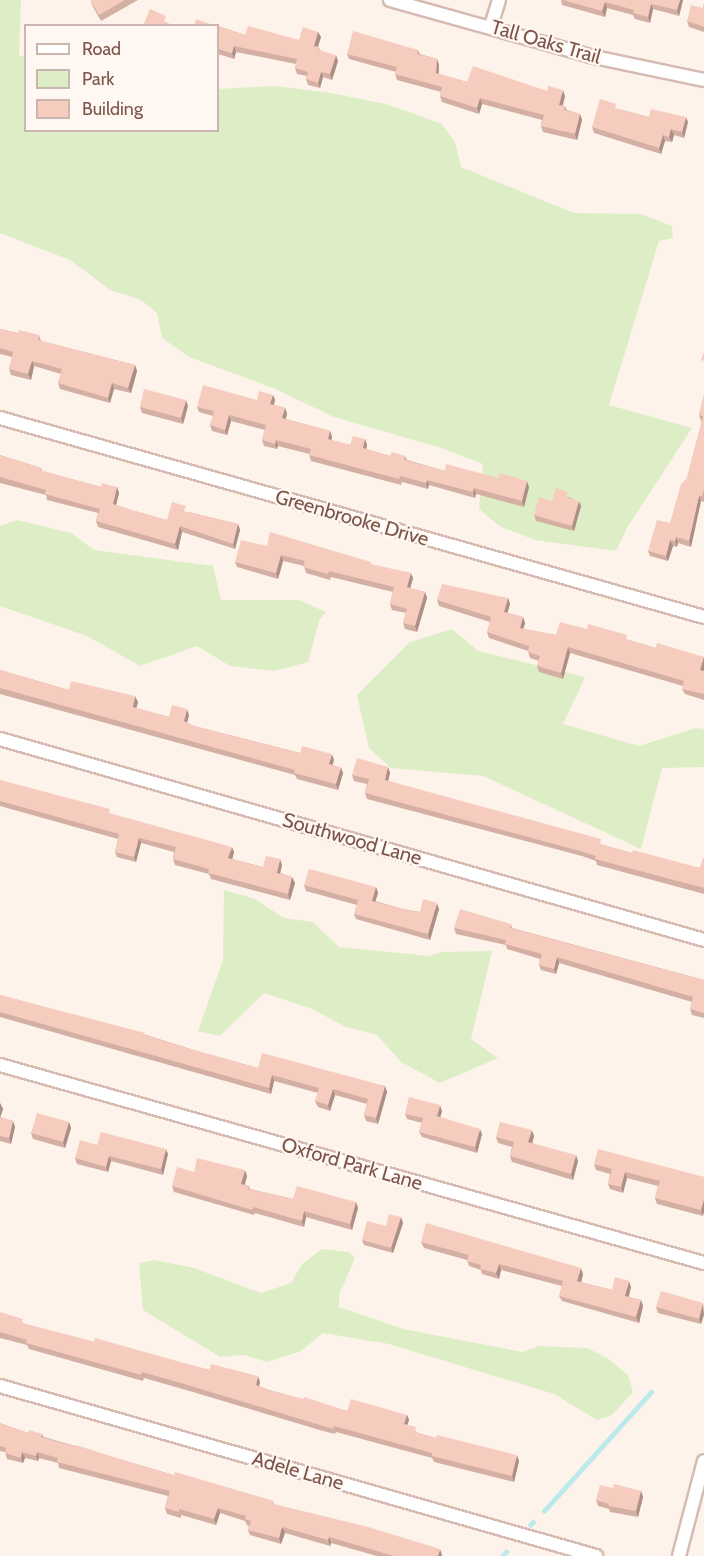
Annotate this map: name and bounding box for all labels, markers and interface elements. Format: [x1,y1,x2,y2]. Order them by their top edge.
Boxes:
street label: Tall Oaks Trail [488,15,604,69]
legend [24,24,219,132]
text: Road [82,38,121,60]
text: Park [82,68,114,90]
text: Building [82,98,143,120]
street label: Greenbrooke Drive [273,485,431,551]
street label: Southwood Lane [280,808,424,870]
street label: Oxford Park Lane [279,1132,425,1196]
street label: Adele Lane [250,1447,346,1495]

